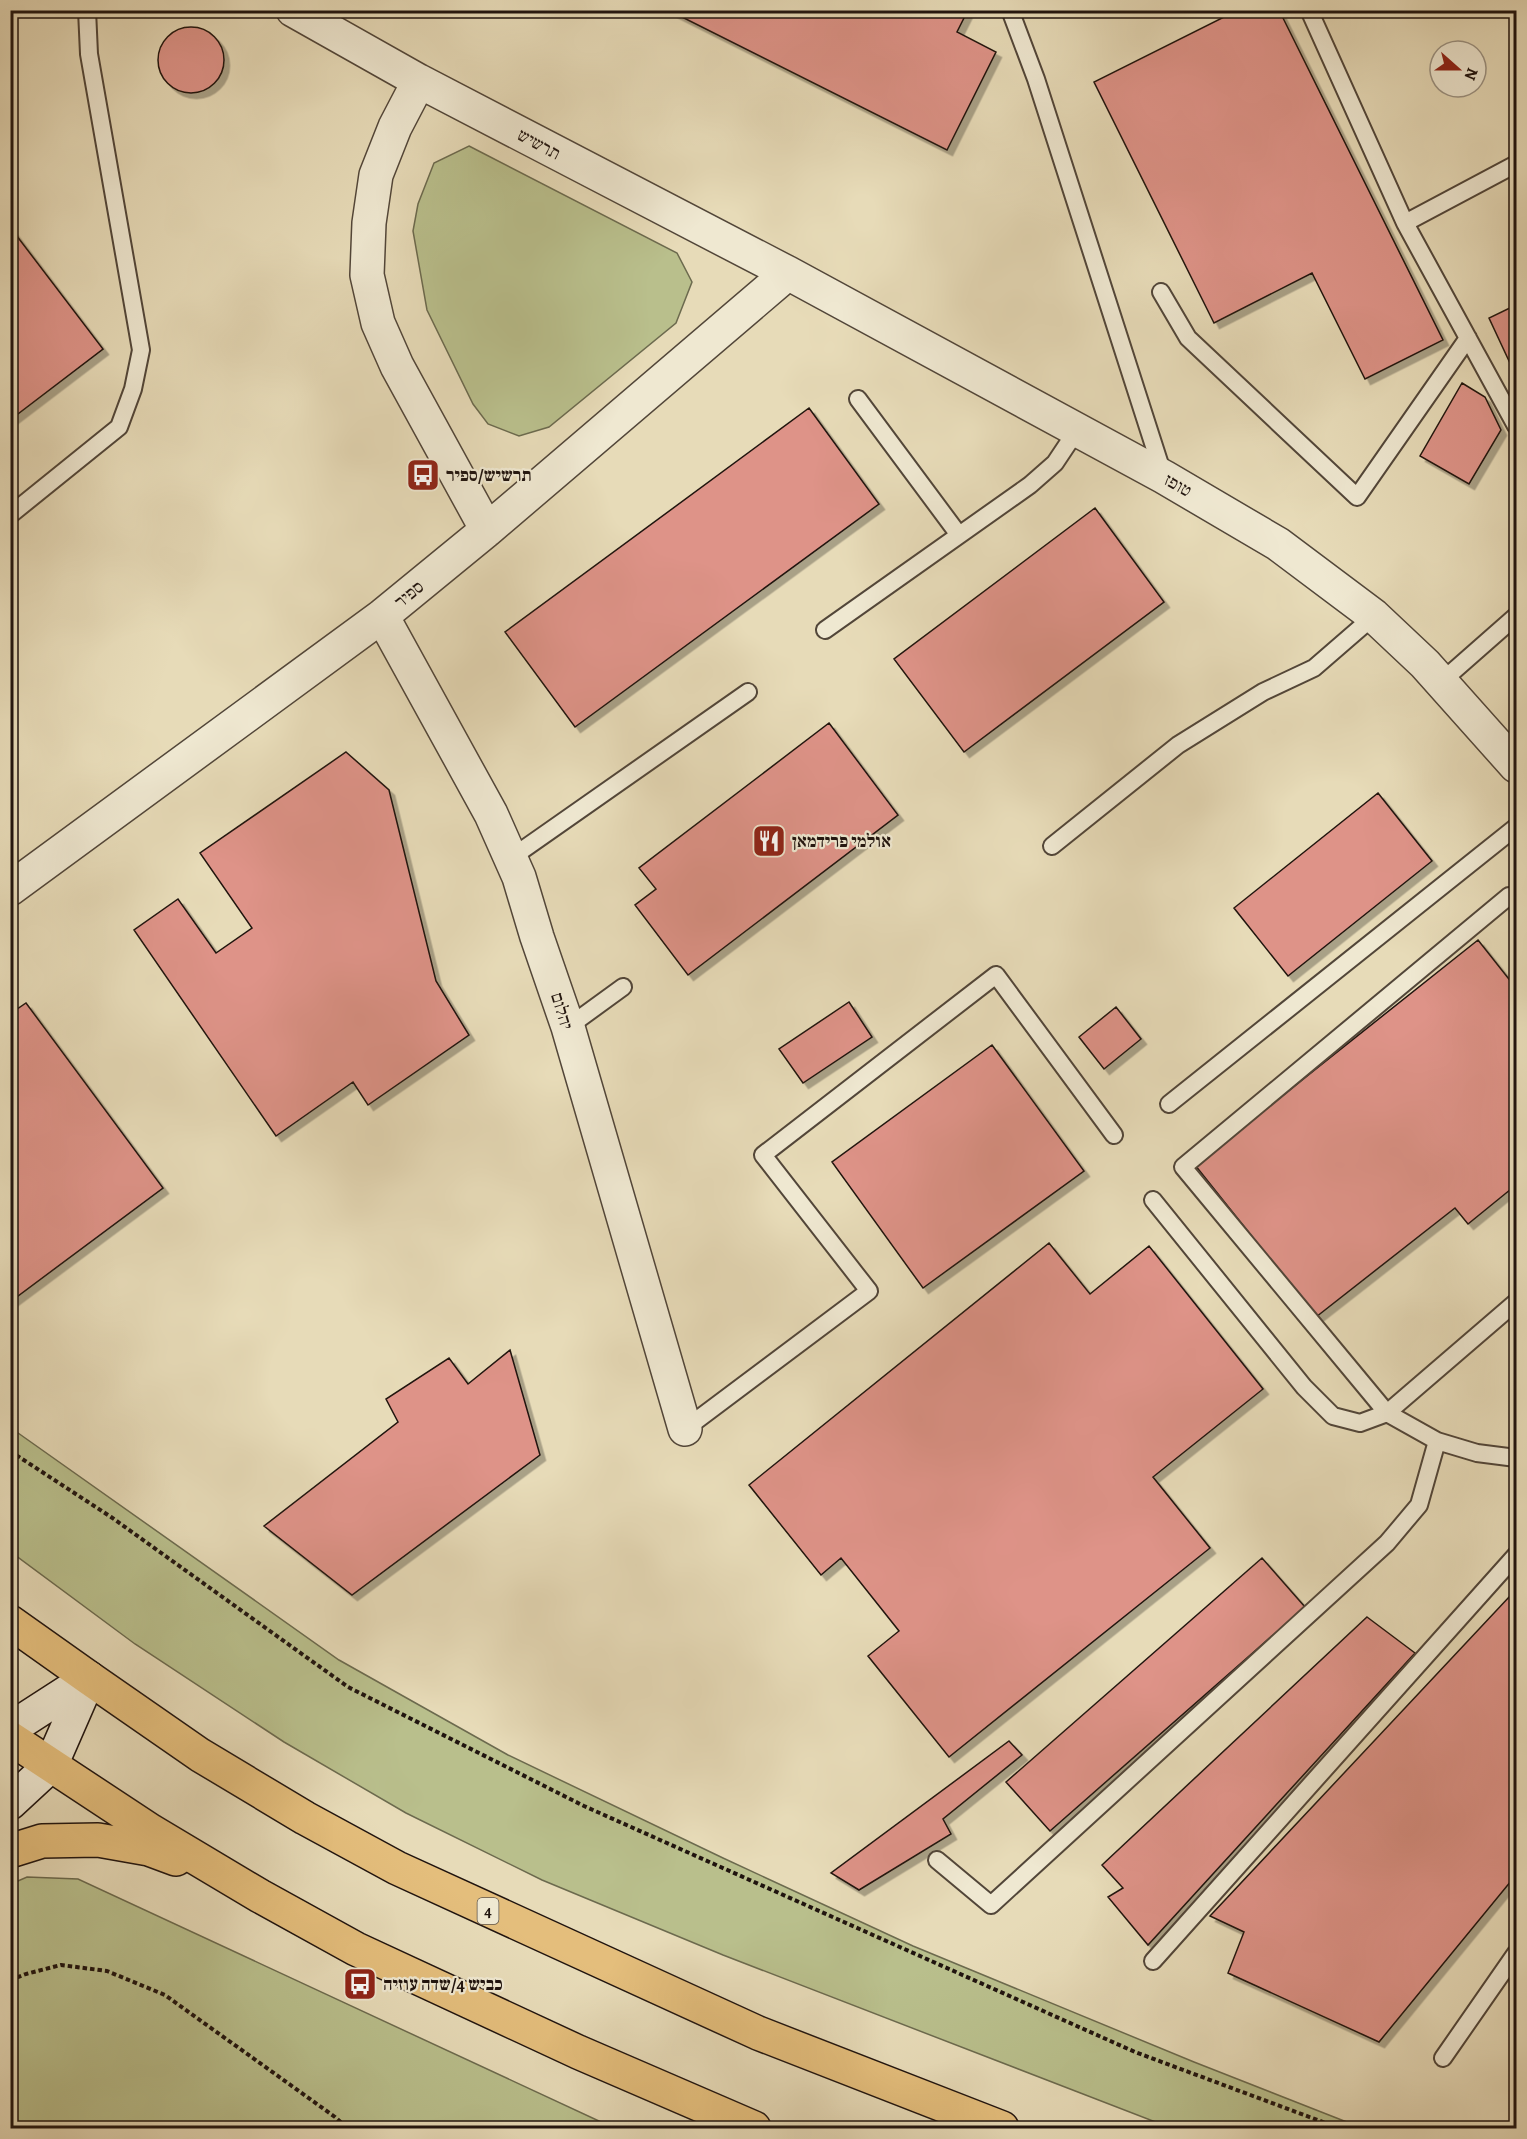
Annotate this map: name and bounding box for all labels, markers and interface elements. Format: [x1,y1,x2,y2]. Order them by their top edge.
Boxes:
north arrow [1428,39,1488,99]
text: N [1459,65,1483,84]
street label: תרשיש [513,123,565,165]
bus stop icon: תרשיש/ספיר [405,457,441,493]
place label: תרשיש/ספיר [446,463,532,487]
street label: טופז [1160,468,1196,502]
street label: ספיר [389,575,429,613]
restaurant icon: אולמי פרידמאן [751,823,787,859]
place label: אולמי פרידמאן [792,829,891,853]
street label: יהלום [545,989,579,1033]
road number: 4 [478,1898,498,1924]
bus stop icon: כביש 4/שדה עוזיה [342,1966,378,2002]
place label: כביש 4/שדה עוזיה [383,1972,503,1996]

